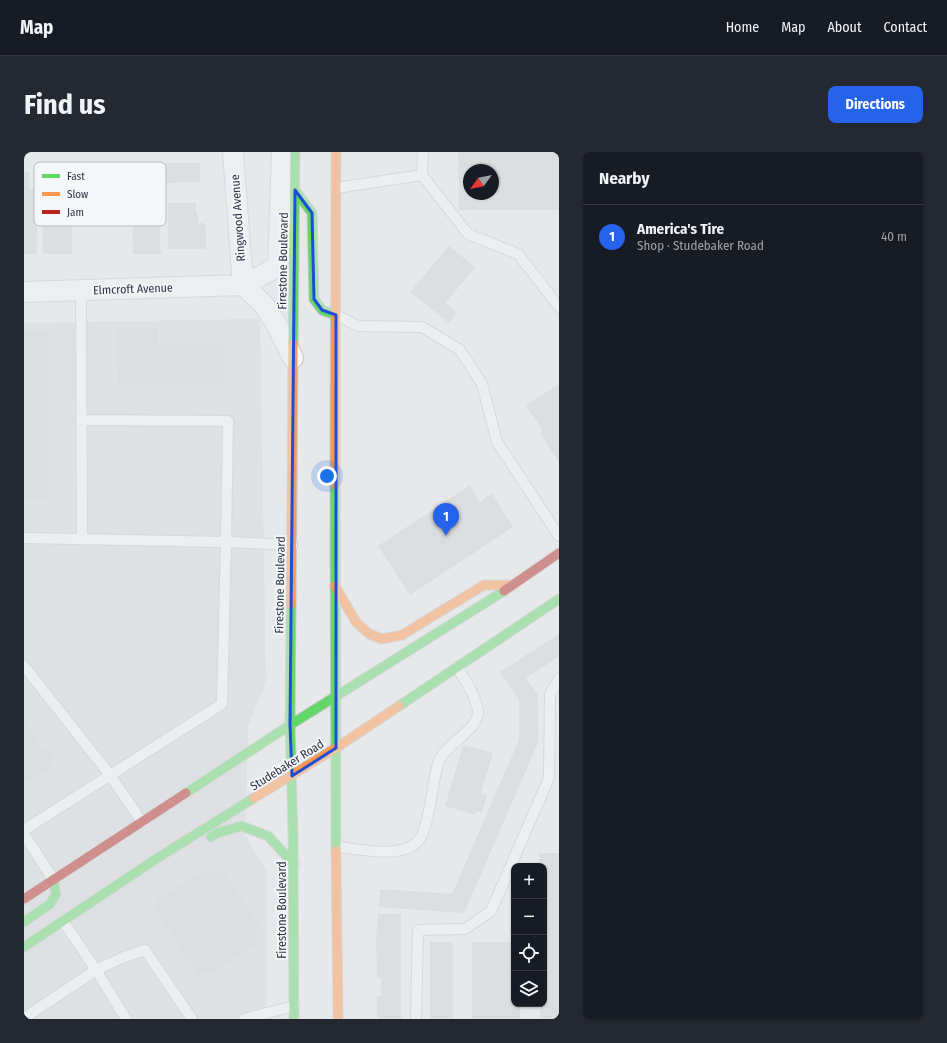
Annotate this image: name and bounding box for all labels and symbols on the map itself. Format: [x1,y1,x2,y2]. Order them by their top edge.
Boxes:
legend [34,162,166,226]
north arrow [463,164,499,200]
text: Fast [67,170,85,183]
street label: Ringwood Avenue [228,174,248,262]
text: Slow [67,188,88,201]
text: Jam [67,206,84,219]
street label: Firestone Boulevard [275,212,291,310]
street label: Elmcroft Avenue [93,281,173,297]
your location [317,466,337,486]
pin: 1 [433,503,459,536]
street label: Firestone Boulevard [272,536,288,634]
street label: Studebaker Road [248,737,326,793]
street label: Firestone Boulevard [275,861,289,959]

